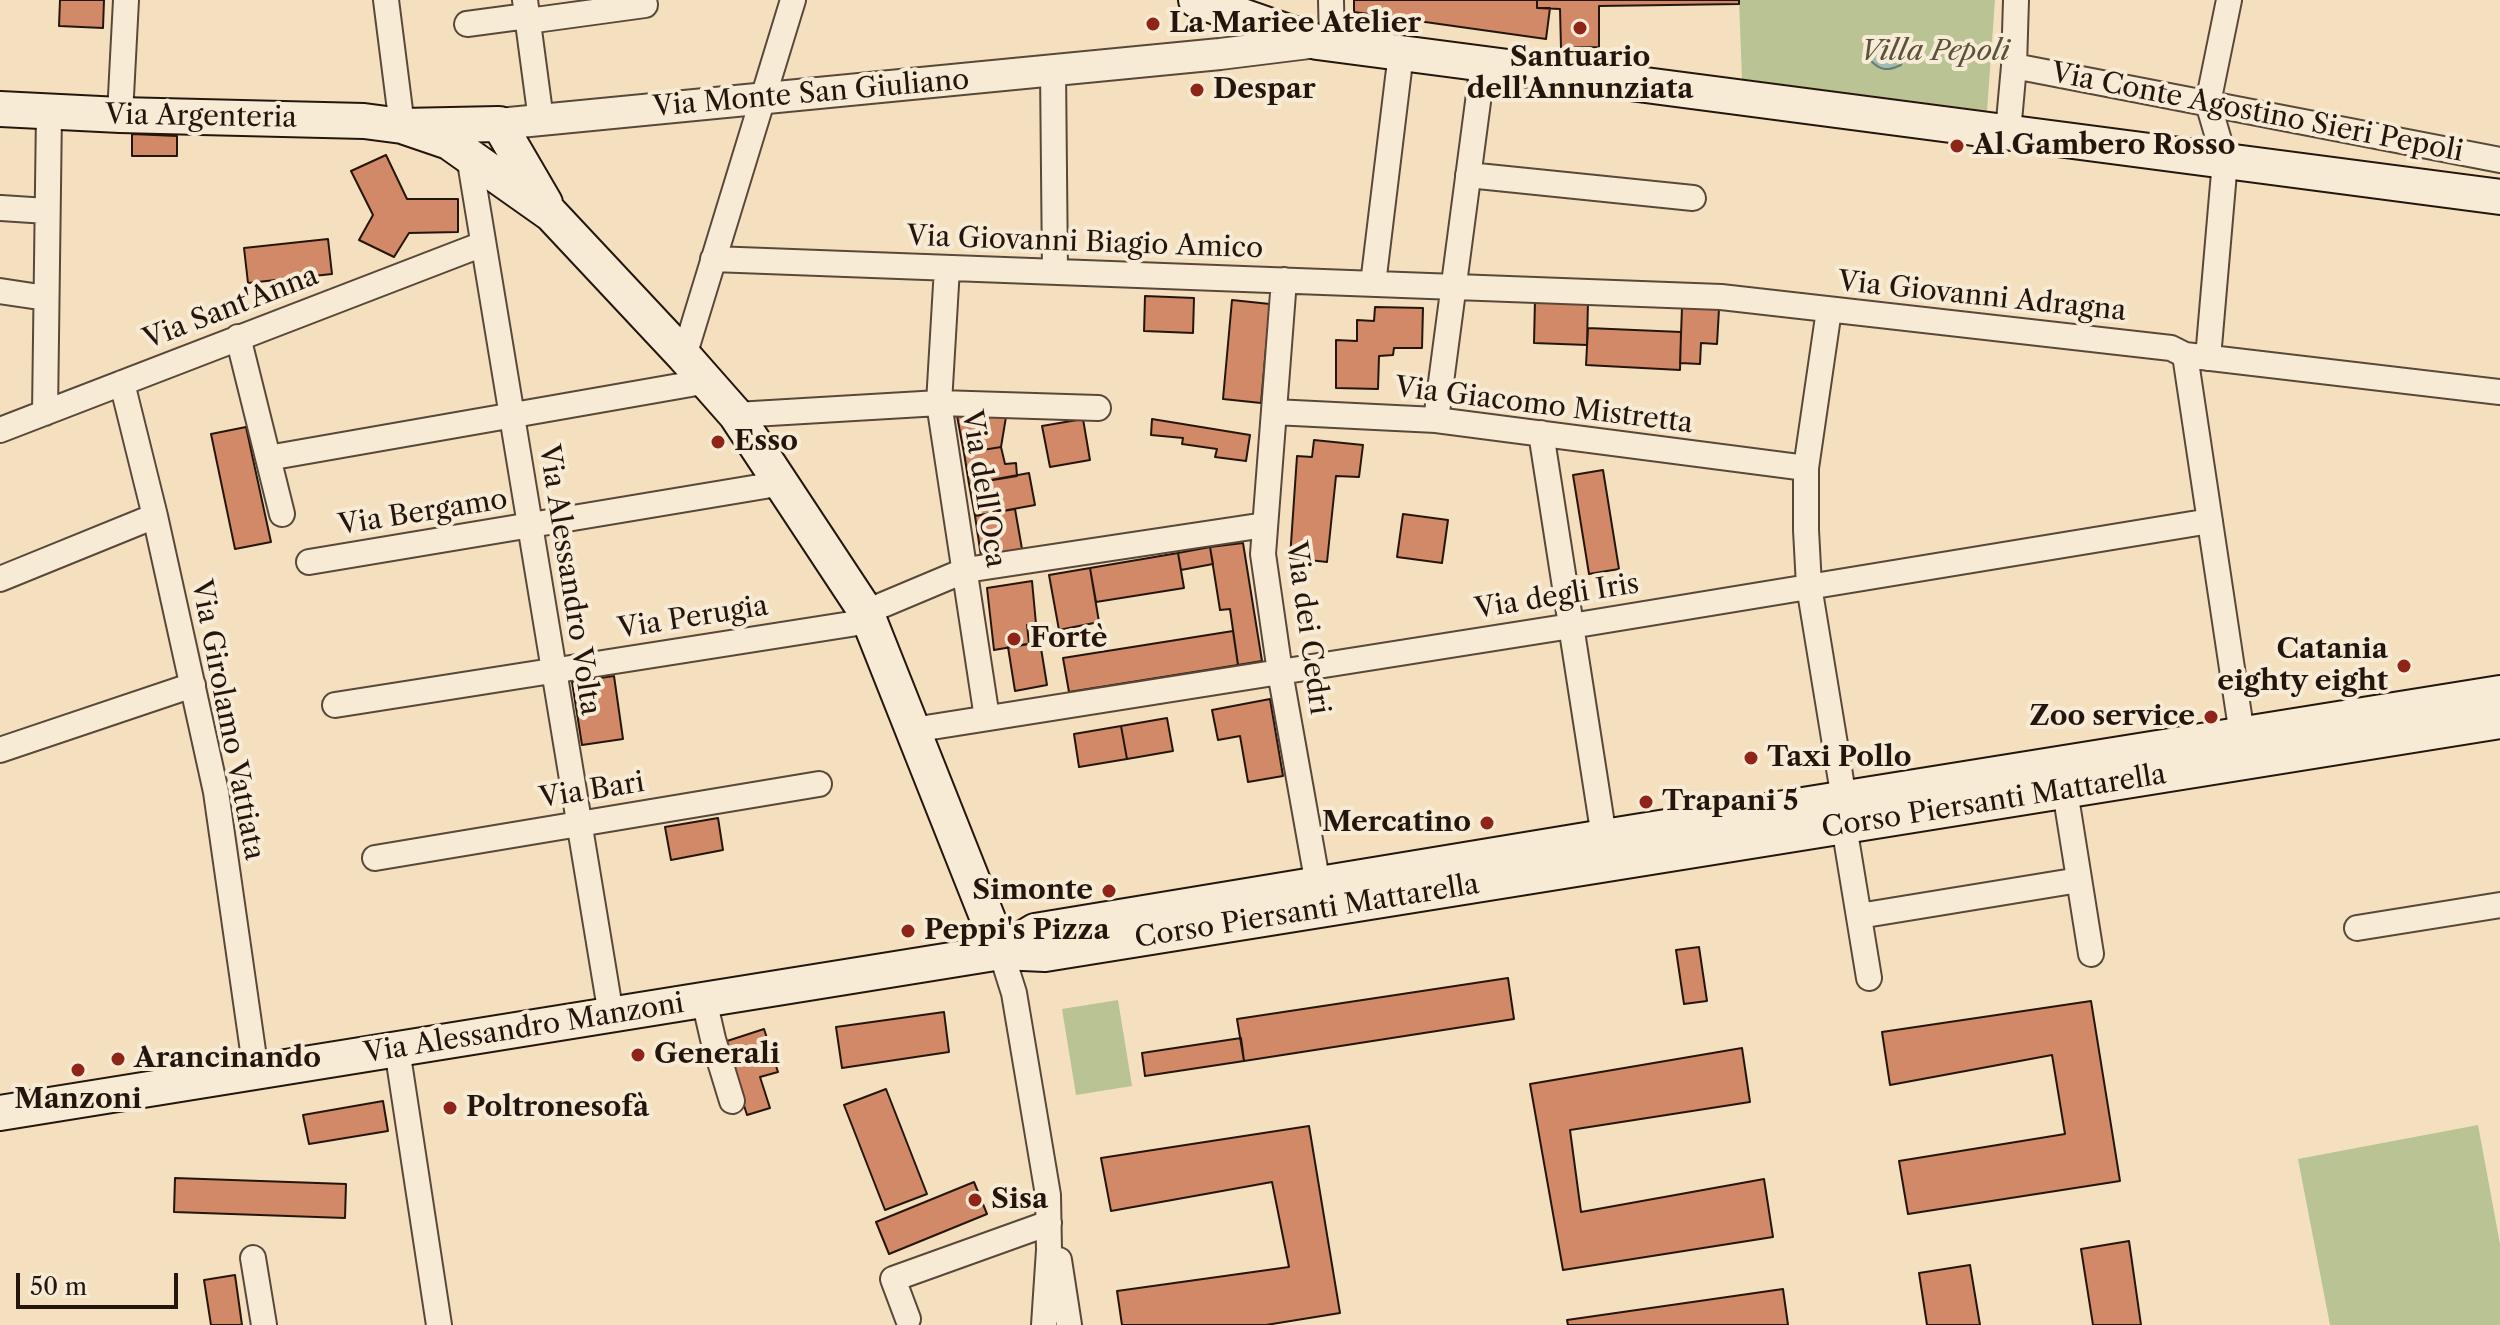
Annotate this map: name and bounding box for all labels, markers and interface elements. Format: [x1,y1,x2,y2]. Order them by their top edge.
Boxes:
place label: La Mariee Atelier [1169,7,1421,41]
marker: La Mariee Atelier [1144,15,1162,33]
marker: Santuario dell'Annunziata [1571,19,1589,37]
park label: Villa Pepoli [1860,35,2010,69]
place label: Santuario dell'Annunziata [1467,41,1693,107]
street label: Via Conte Agostino Sieri Pepoli [2048,57,2466,169]
street label: Via Monte San Giuliano [651,63,971,125]
place label: Despar [1213,73,1316,107]
marker: Despar [1188,81,1206,99]
street label: Via Argenteria [105,99,297,135]
place label: Al Gambero Rosso [1973,129,2235,163]
marker: Al Gambero Rosso [1948,137,1966,155]
street label: Via Giovanni Biagio Amico [906,220,1264,266]
street label: Via Sant'Anna [139,259,323,357]
street label: Via Giovanni Adragna [1836,265,2128,329]
street label: Via Giacomo Mistretta [1393,371,1695,441]
street label: Via dell'Oca [954,408,1012,570]
place label: Esso [734,425,798,459]
marker: Esso [709,433,727,451]
street label: Via Alessandro Volta [531,442,607,718]
street label: Via Bergamo [336,483,510,543]
street label: Via dei Cedri [1278,539,1336,717]
street label: Via degli Iris [1472,567,1642,627]
street label: Via Girolamo Vattiata [183,577,271,863]
street label: Via Perugia [616,590,770,646]
place label: Fortè [1030,622,1107,656]
marker: Fortè [1005,630,1023,648]
place label: Catania eighty eight [2217,633,2388,699]
marker: Catania eighty eight [2395,657,2413,675]
place label: Zoo service [2030,700,2195,734]
marker: Zoo service [2202,708,2220,726]
place label: Taxi Pollo [1767,741,1912,775]
marker: Taxi Pollo [1742,749,1760,767]
street label: Corso Piersanti Mattarella [1819,758,2169,846]
street label: Via Bari [537,766,647,816]
place label: Trapani 5 [1662,785,1798,819]
marker: Trapani 5 [1637,793,1655,811]
place label: Mercatino [1322,806,1471,840]
marker: Mercatino [1478,814,1496,832]
street label: Corso Piersanti Mattarella [1132,868,1482,956]
place label: Simonte [972,874,1093,908]
marker: Simonte [1100,882,1118,900]
place label: Peppi's Pizza [924,914,1110,948]
marker: Peppi's Pizza [899,922,917,940]
street label: Via Alessandro Manzoni [362,987,686,1071]
place label: Generali [654,1038,780,1072]
place label: Arancinando [134,1042,321,1076]
marker: Generali [629,1046,647,1064]
marker: Arancinando [109,1050,127,1068]
marker: Manzoni [69,1061,87,1079]
place label: Manzoni [14,1083,142,1117]
place label: Poltronesofà [466,1091,649,1125]
marker: Poltronesofà [441,1099,459,1117]
place label: Sisa [991,1183,1048,1217]
marker: Sisa [966,1191,984,1209]
scale bar [20,1257,182,1307]
text: 50 m [30,1272,87,1301]

